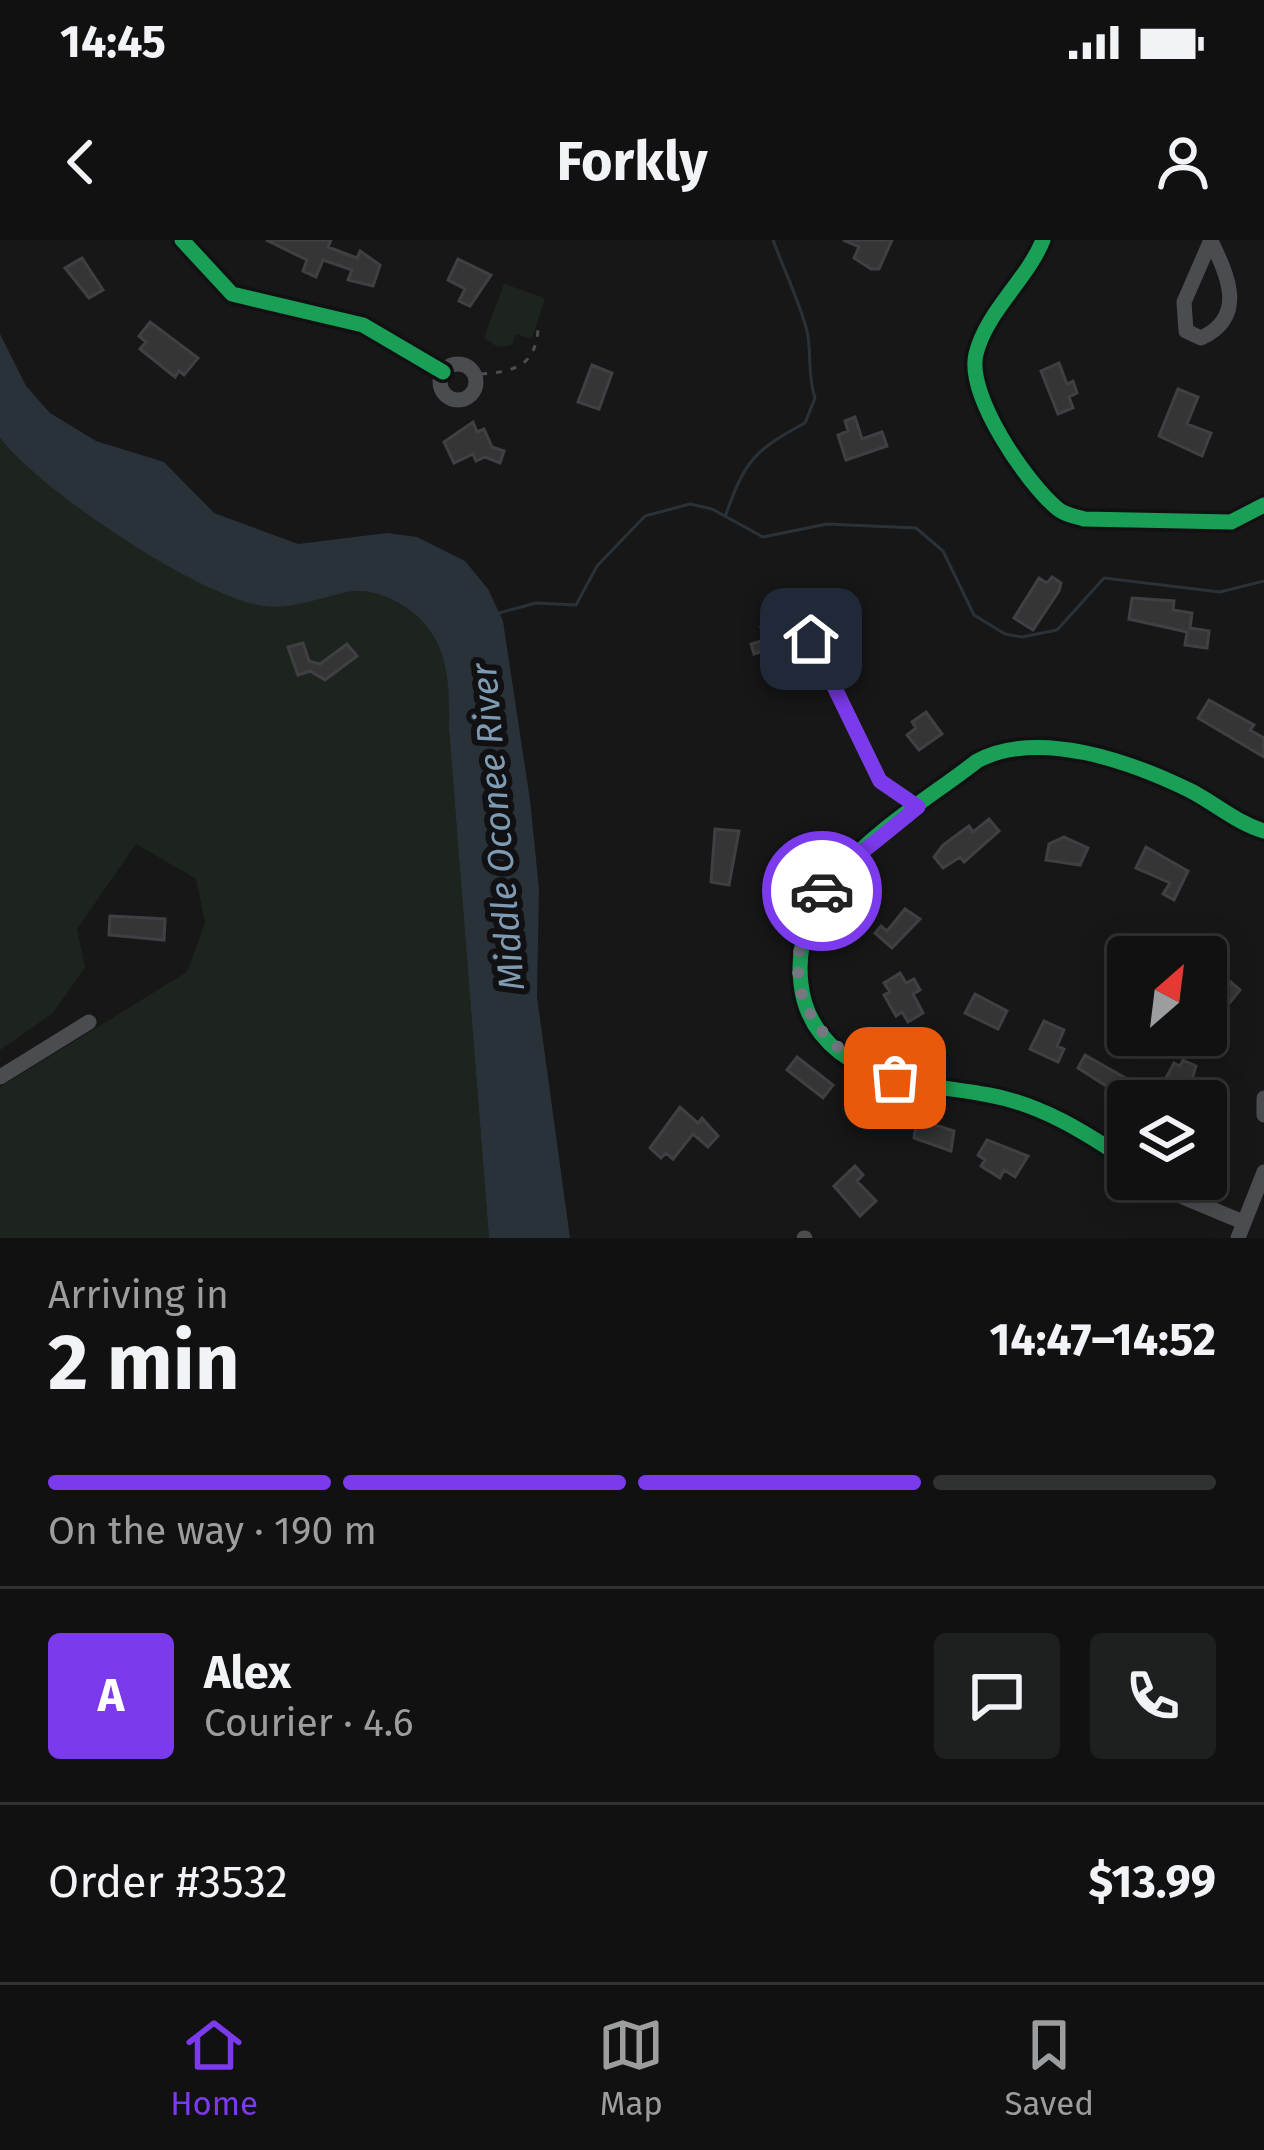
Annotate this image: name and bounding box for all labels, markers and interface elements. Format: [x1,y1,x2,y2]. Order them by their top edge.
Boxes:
text: 14:45 [60,15,166,69]
icon: back [48,129,114,195]
icon: person [1150,129,1216,195]
text: Forkly [557,130,707,194]
pin [760,588,862,690]
icon: home [778,606,844,672]
water label: Middle Oconee River [462,660,534,992]
courier [762,831,882,951]
icon: car [789,858,855,924]
north arrow [1107,936,1227,1056]
map controls [1107,936,1227,1200]
pin [844,1027,946,1129]
icon: bag [862,1045,928,1111]
button: layers [1107,1080,1227,1200]
text: Arriving in [48,1272,229,1318]
text: 14:47–14:52 [989,1313,1216,1367]
text: 2 min [48,1316,240,1410]
text: On the way · 190 m [48,1508,377,1554]
button: chat [934,1633,1060,1759]
button: phone [1090,1633,1216,1759]
text: Alex [204,1646,291,1700]
text: A [98,1669,124,1723]
text: Courier · 4.6 [204,1700,413,1746]
text: Order #3532 [48,1855,288,1909]
text: $13.99 [1088,1855,1216,1909]
tab: Home [170,2012,258,2124]
tab: Map [598,2012,664,2124]
tab: Saved [1005,2012,1094,2124]

